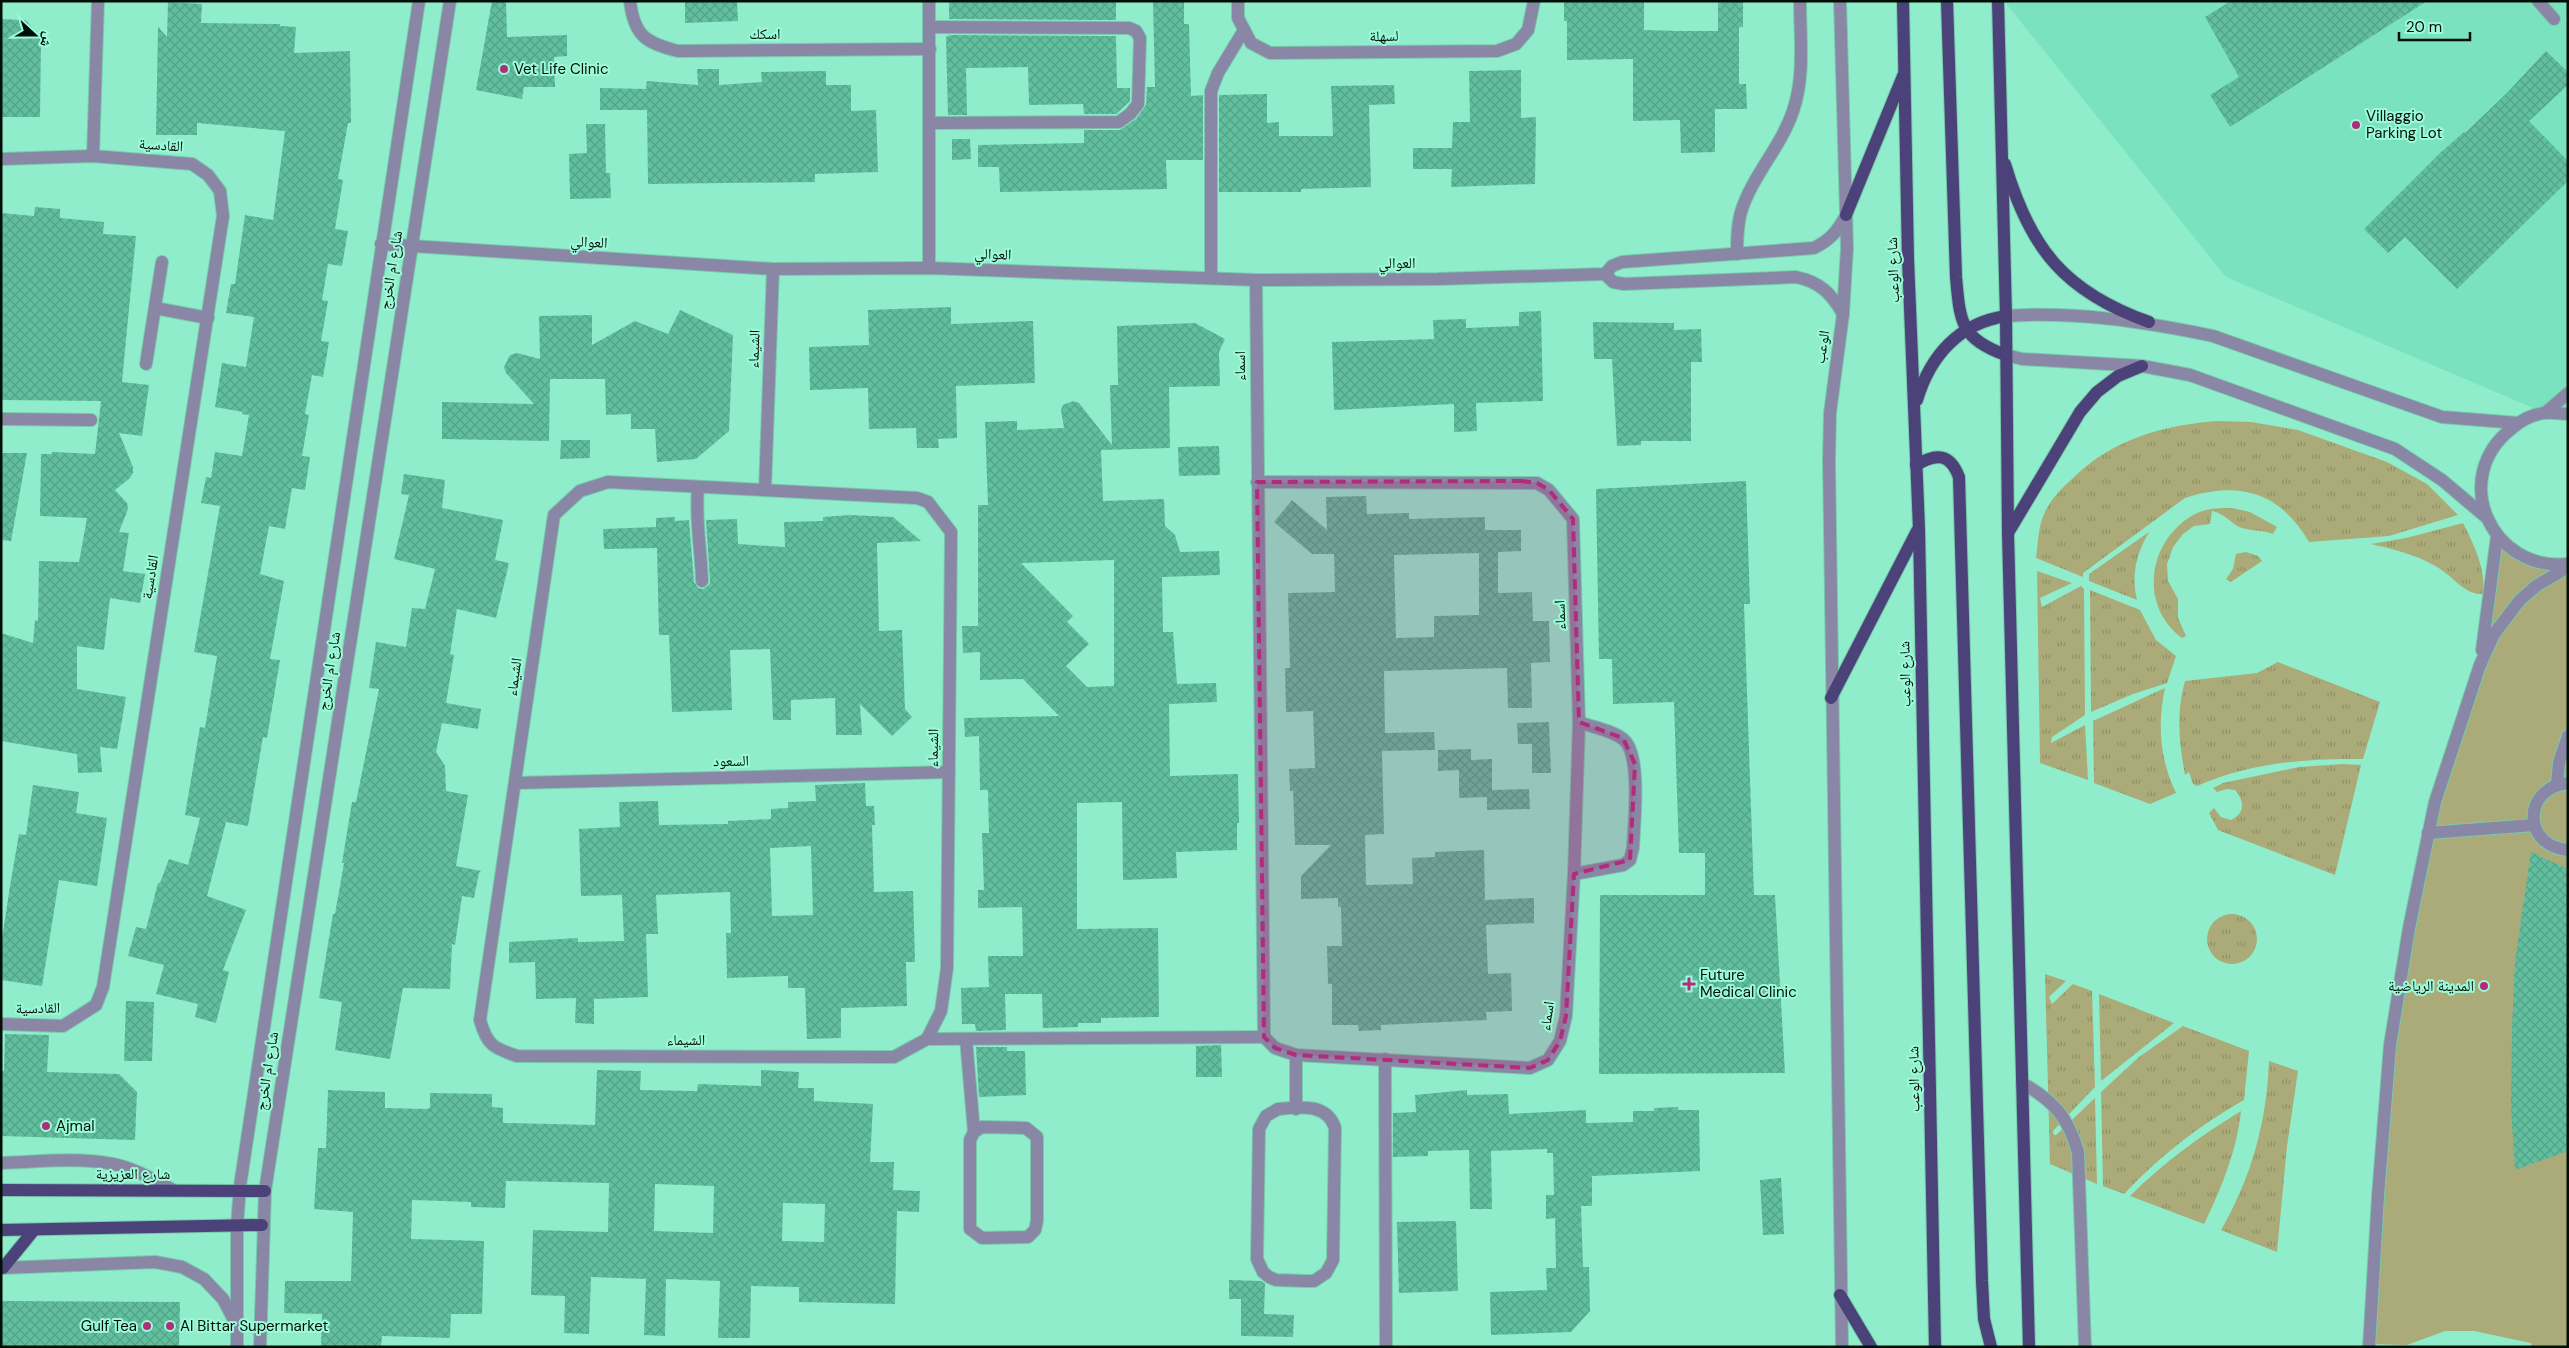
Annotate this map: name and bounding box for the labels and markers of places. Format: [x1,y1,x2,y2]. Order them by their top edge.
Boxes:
place label: Vet Life Clinic [514,59,609,79]
marker: Vet Life Clinic [498,63,510,75]
place label: Villaggio Parking Lot [2366,106,2442,143]
marker: Villaggio Parking Lot [2350,119,2362,131]
place label: Future Medical Clinic [1700,965,1797,1002]
place label: المدينة الرياضية [2388,976,2474,996]
marker: Future Medical Clinic [1682,977,1696,991]
marker: المدينة الرياضية [2478,980,2490,992]
place label: Ajmal [56,1116,94,1136]
marker: Ajmal [40,1120,52,1132]
place label: Gulf Tea [81,1316,137,1336]
place label: Al Bittar Supermarket [180,1316,329,1336]
marker: Gulf Tea [141,1320,153,1332]
marker: Al Bittar Supermarket [164,1320,176,1332]

